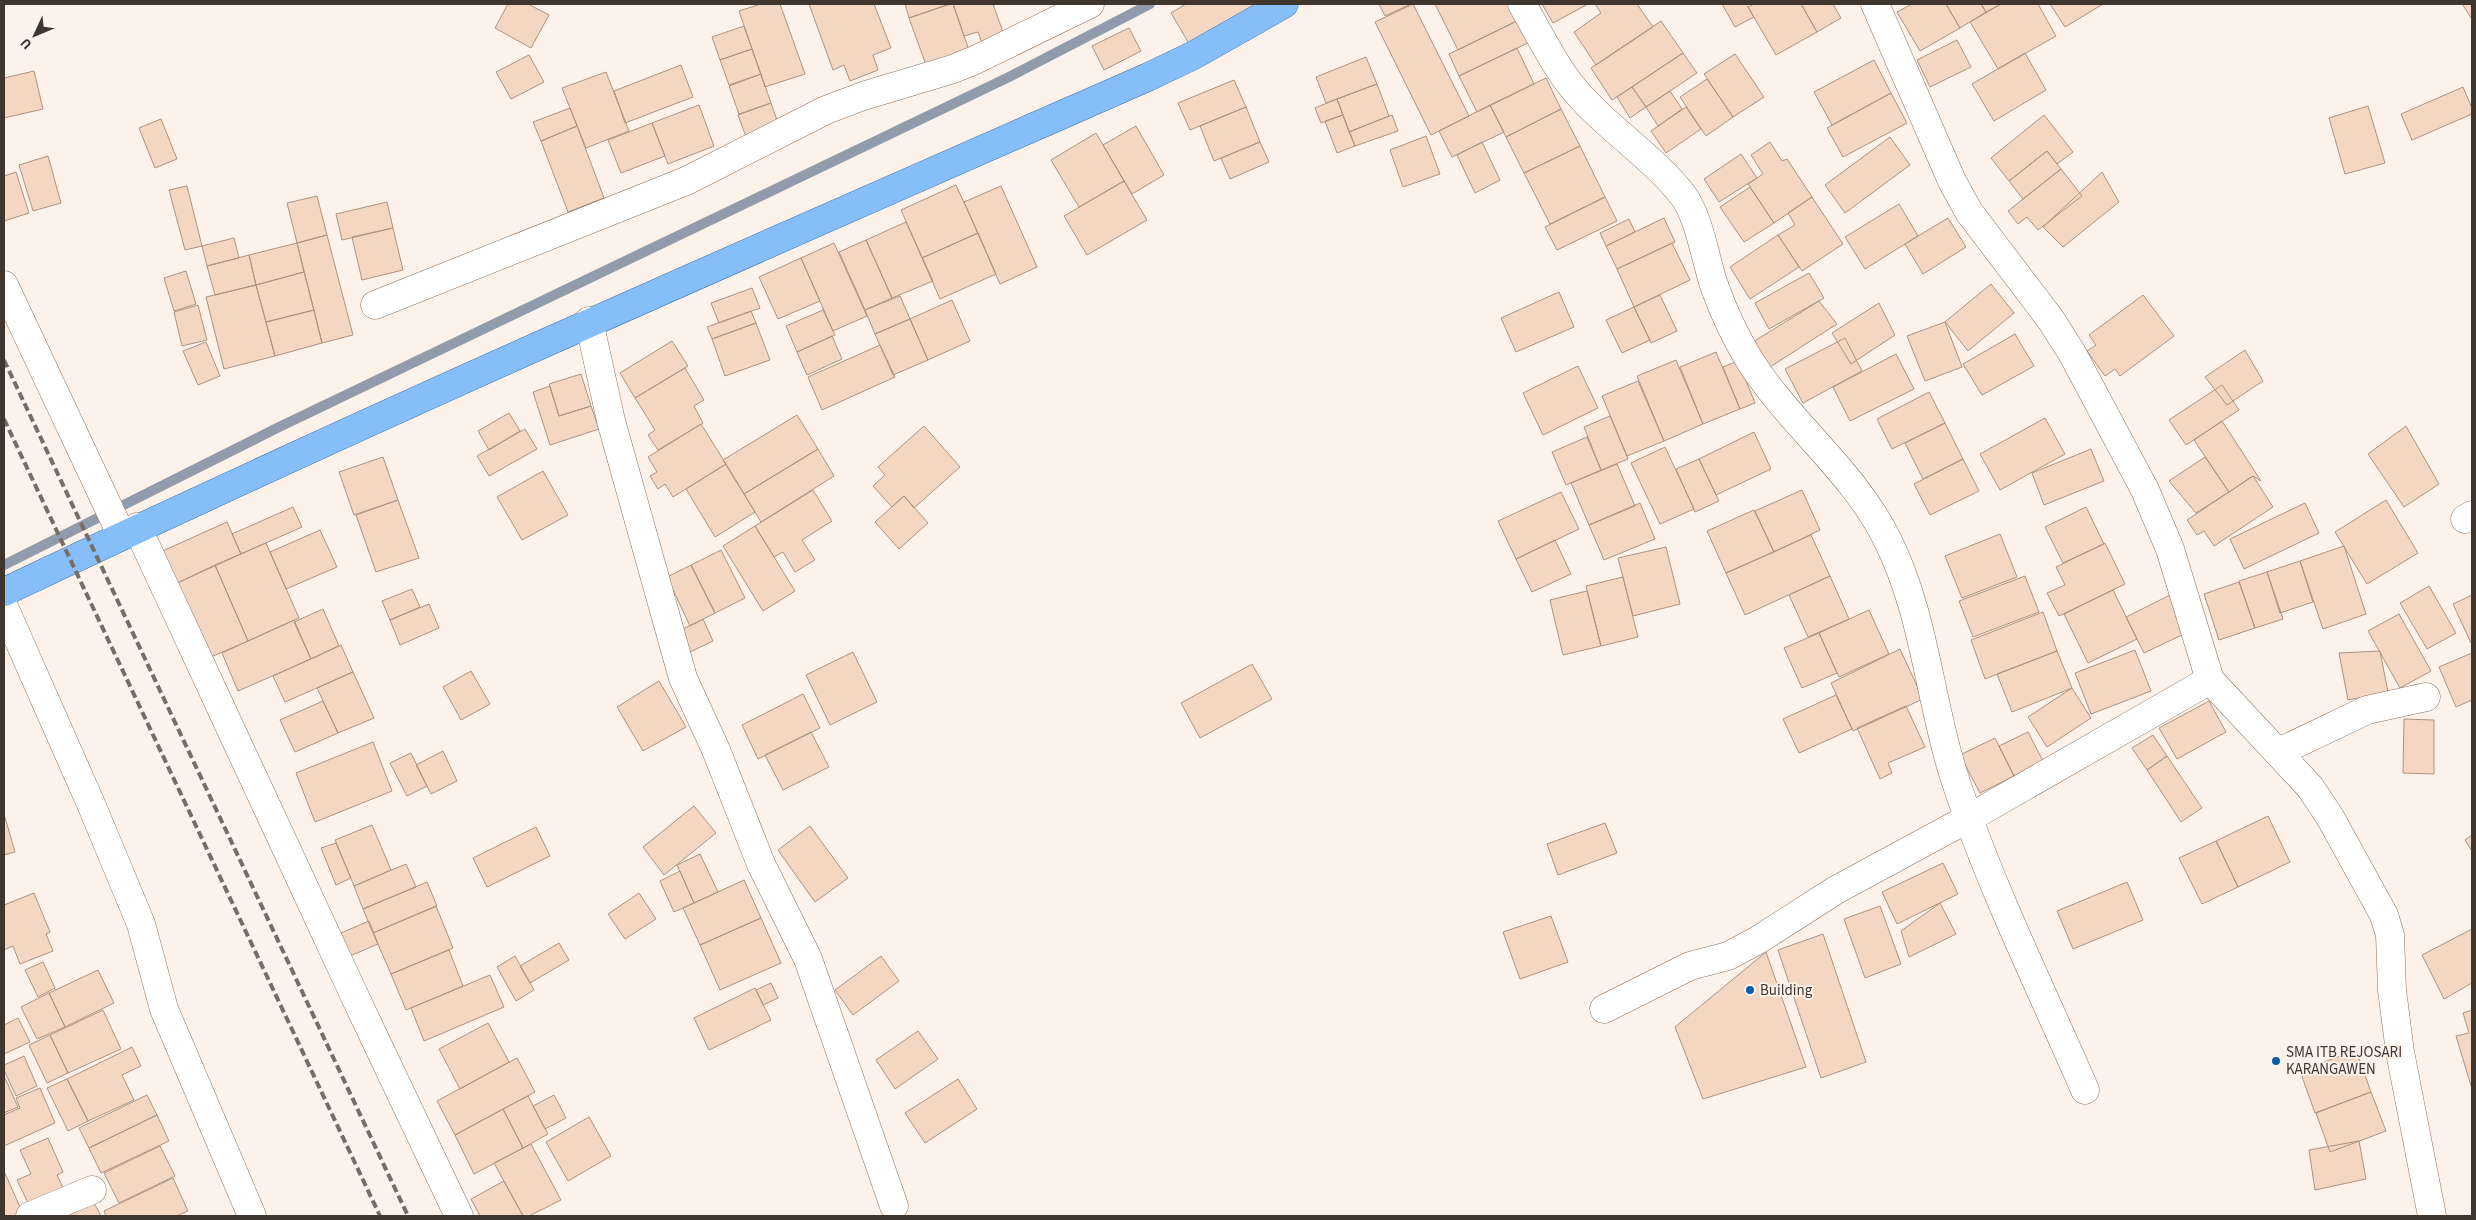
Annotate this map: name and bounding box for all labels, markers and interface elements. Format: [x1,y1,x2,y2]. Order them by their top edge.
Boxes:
north arrow [10,10,60,60]
text: U [16,33,37,54]
place label: Building [1760,980,1813,1001]
marker: Building [1744,984,1756,996]
place label: SMA ITB REJOSARI KARANGAWEN [2286,1042,2402,1080]
marker: SMA ITB REJOSARI KARANGAWEN [2270,1055,2282,1067]

